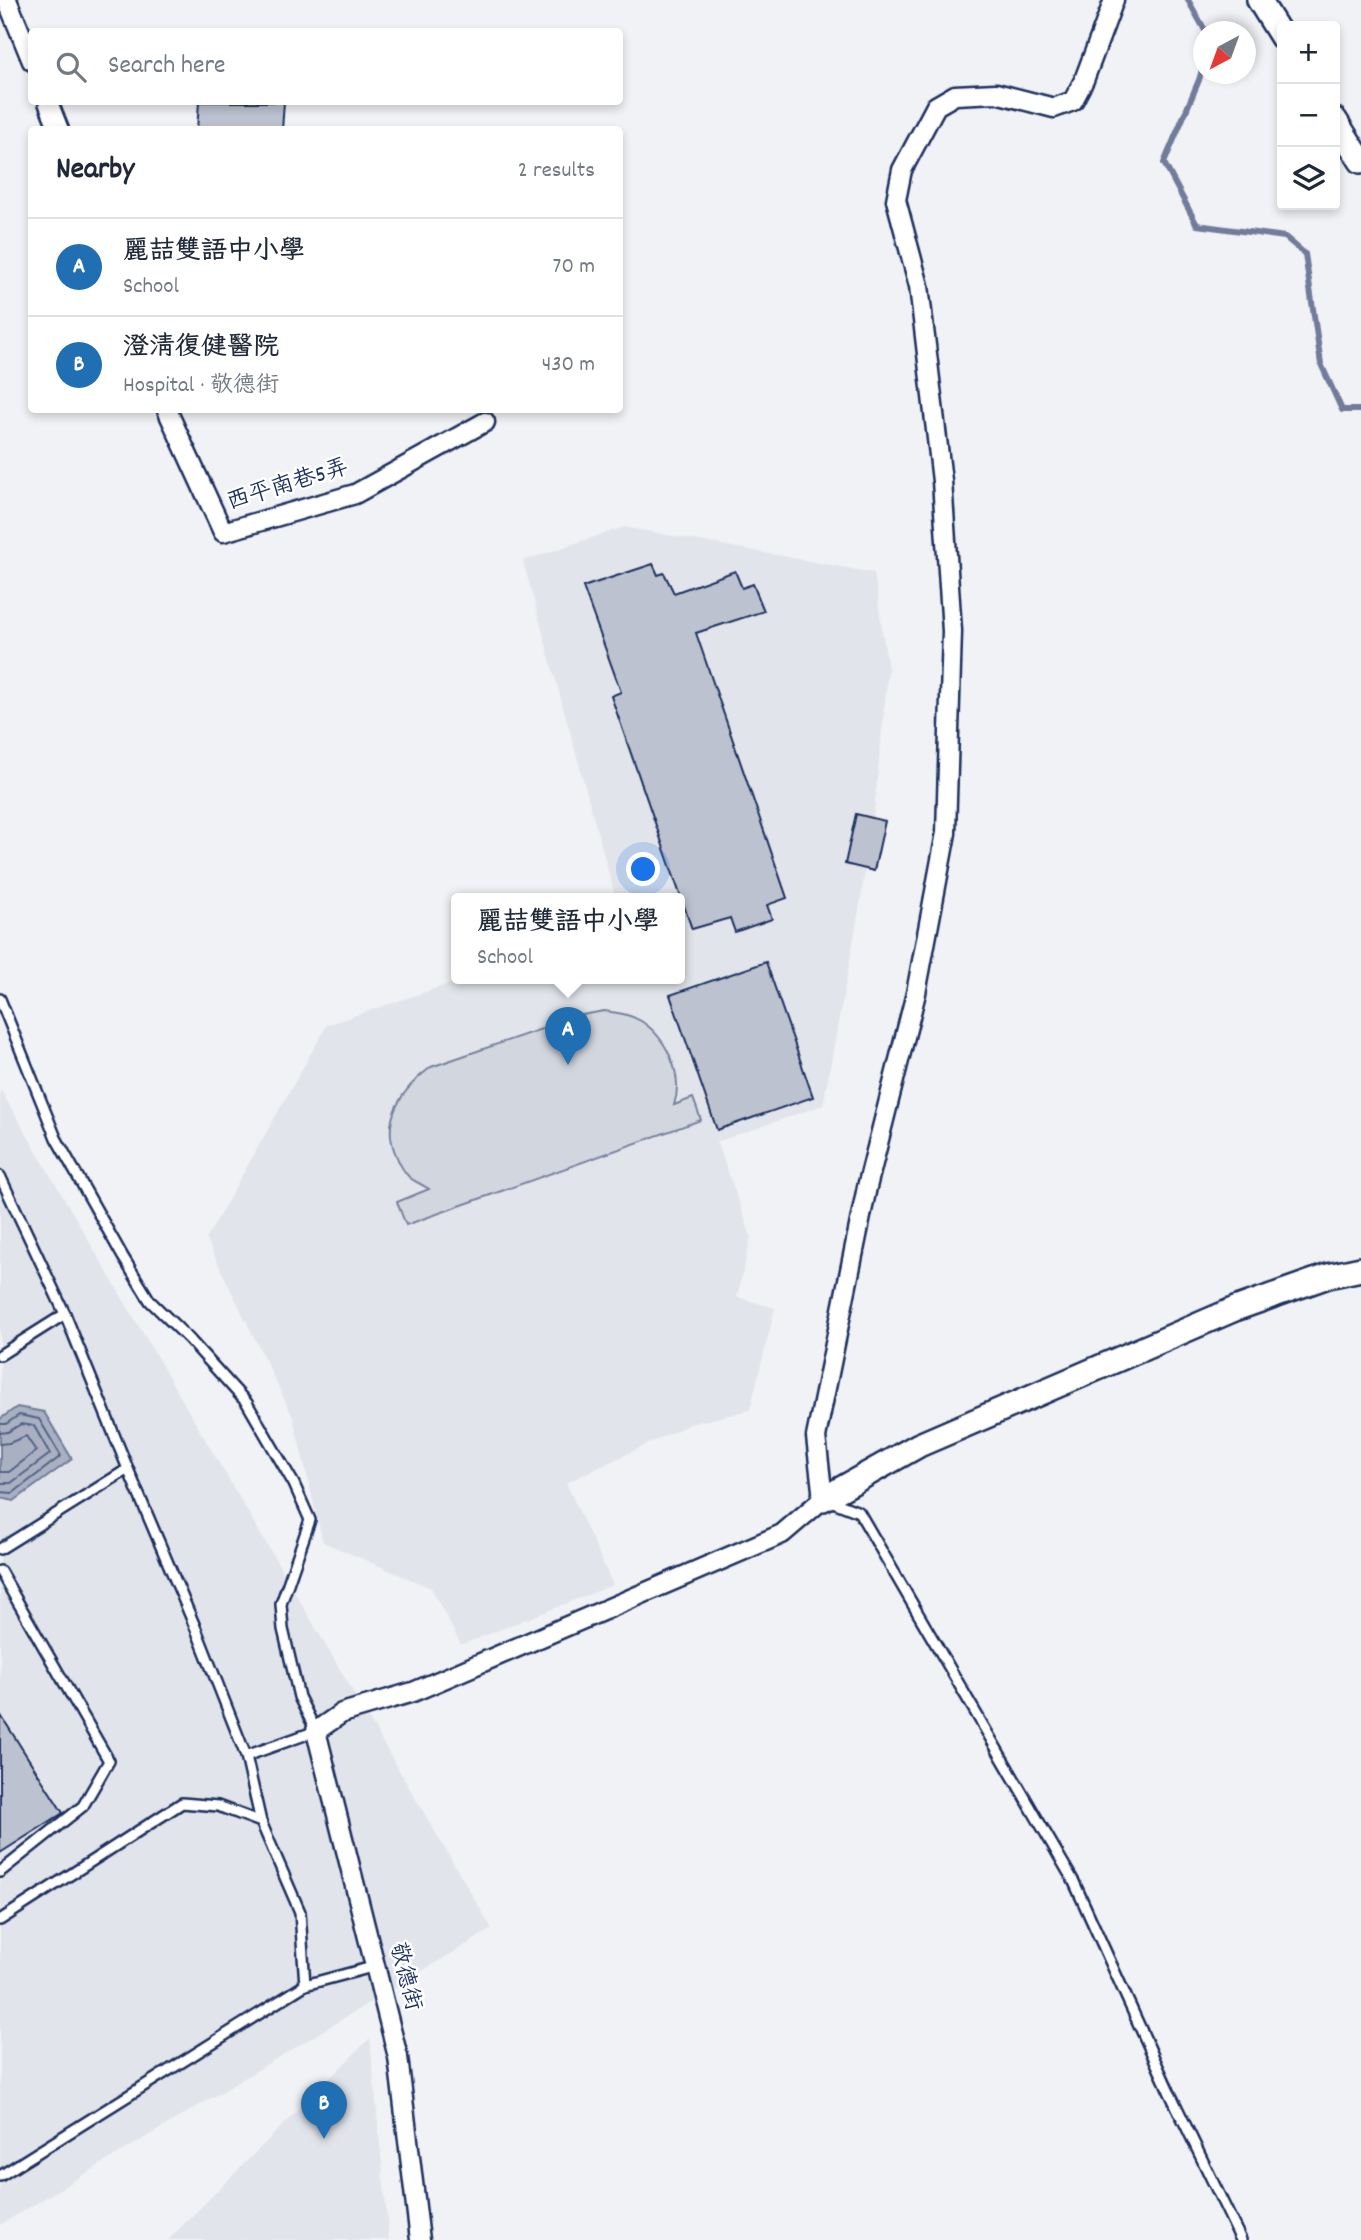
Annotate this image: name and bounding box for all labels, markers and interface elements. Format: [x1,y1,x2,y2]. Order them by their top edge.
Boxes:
north arrow [1193,21,1256,84]
map controls [1277,21,1340,210]
button: + [1277,21,1340,84]
search box [28,28,623,105]
icon: search [52,48,90,86]
text: Search here [108,48,226,85]
button: − [1277,84,1340,147]
button: layers [1277,147,1340,210]
text: Nearby [56,150,134,193]
text: 2 results [518,155,595,188]
text: 麗喆雙語中小學 [123,234,305,271]
text: A [73,251,85,284]
text: 70 m [553,251,595,284]
text: School [123,271,179,304]
text: 澄清復健醫院 [123,330,279,367]
text: B [74,349,84,382]
text: 430 m [542,349,595,382]
text: Hospital · 敬德街 [123,370,279,403]
street label: 西平南巷5弄 [223,452,353,520]
your location [626,852,660,886]
popup [451,893,685,984]
text: 麗喆雙語中小學 [477,905,659,942]
text: School [477,942,533,975]
pin: A [545,1007,591,1065]
street label: 敬德街 [380,1940,428,2014]
pin: B [301,2081,347,2139]

